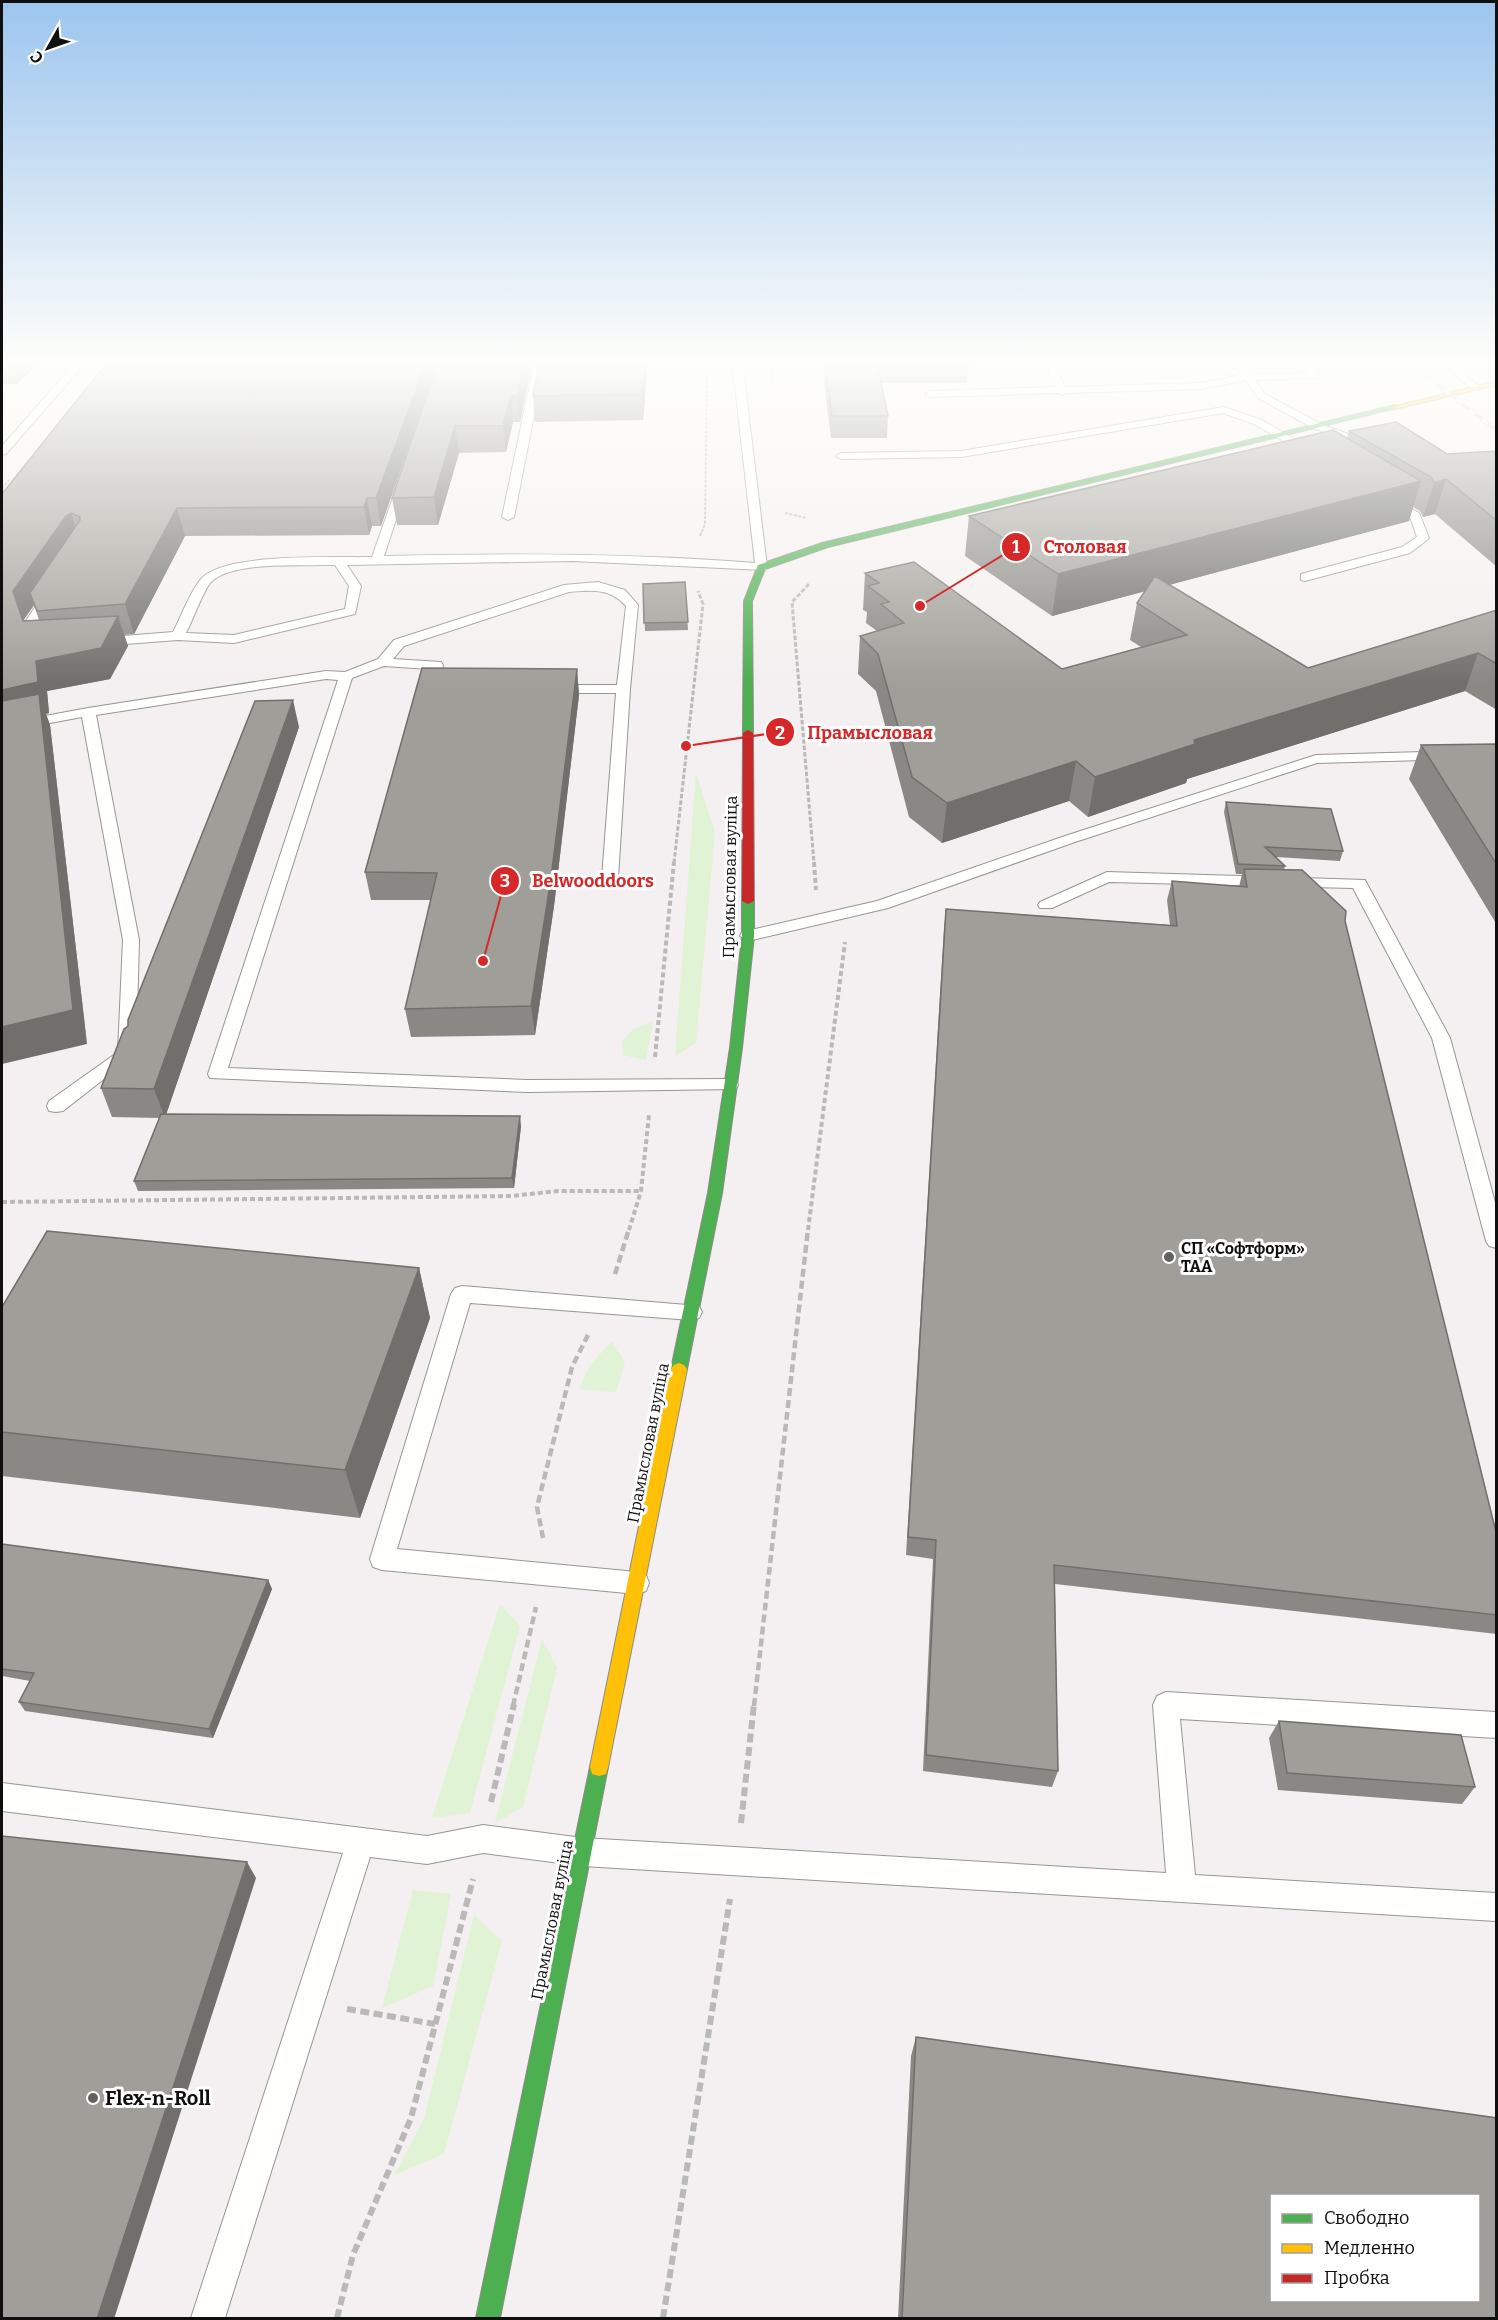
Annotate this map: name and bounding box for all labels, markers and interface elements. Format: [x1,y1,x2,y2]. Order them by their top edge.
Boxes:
north arrow [18,18,78,78]
text: С [26,47,47,67]
callout: Столовая [1001,529,1138,565]
text: 1 [1012,536,1020,558]
text: Столовая [1043,536,1127,558]
callout: Прамысловая [765,714,945,750]
text: 2 [775,722,785,744]
text: Прамысловая [807,722,933,744]
street label: Прамысловая вуліца [719,795,741,958]
callout: Belwooddoors [490,863,666,899]
text: 3 [500,870,510,892]
text: Belwooddoors [532,870,654,892]
place label: СП «Софтформ» ТАА [1181,1239,1305,1276]
marker: СП «Софтформ» ТАА [1162,1250,1176,1264]
street label: Прамысловая вуліца [623,1361,673,1525]
street label: Прамысловая вуліца [527,1838,577,2002]
place label: Flex-n-Roll [105,2086,211,2110]
marker: Flex-n-Roll [86,2091,100,2105]
legend [1270,2194,1480,2302]
text: Свободно [1324,2207,1409,2229]
text: Медленно [1324,2237,1415,2259]
text: Пробка [1324,2267,1390,2289]

